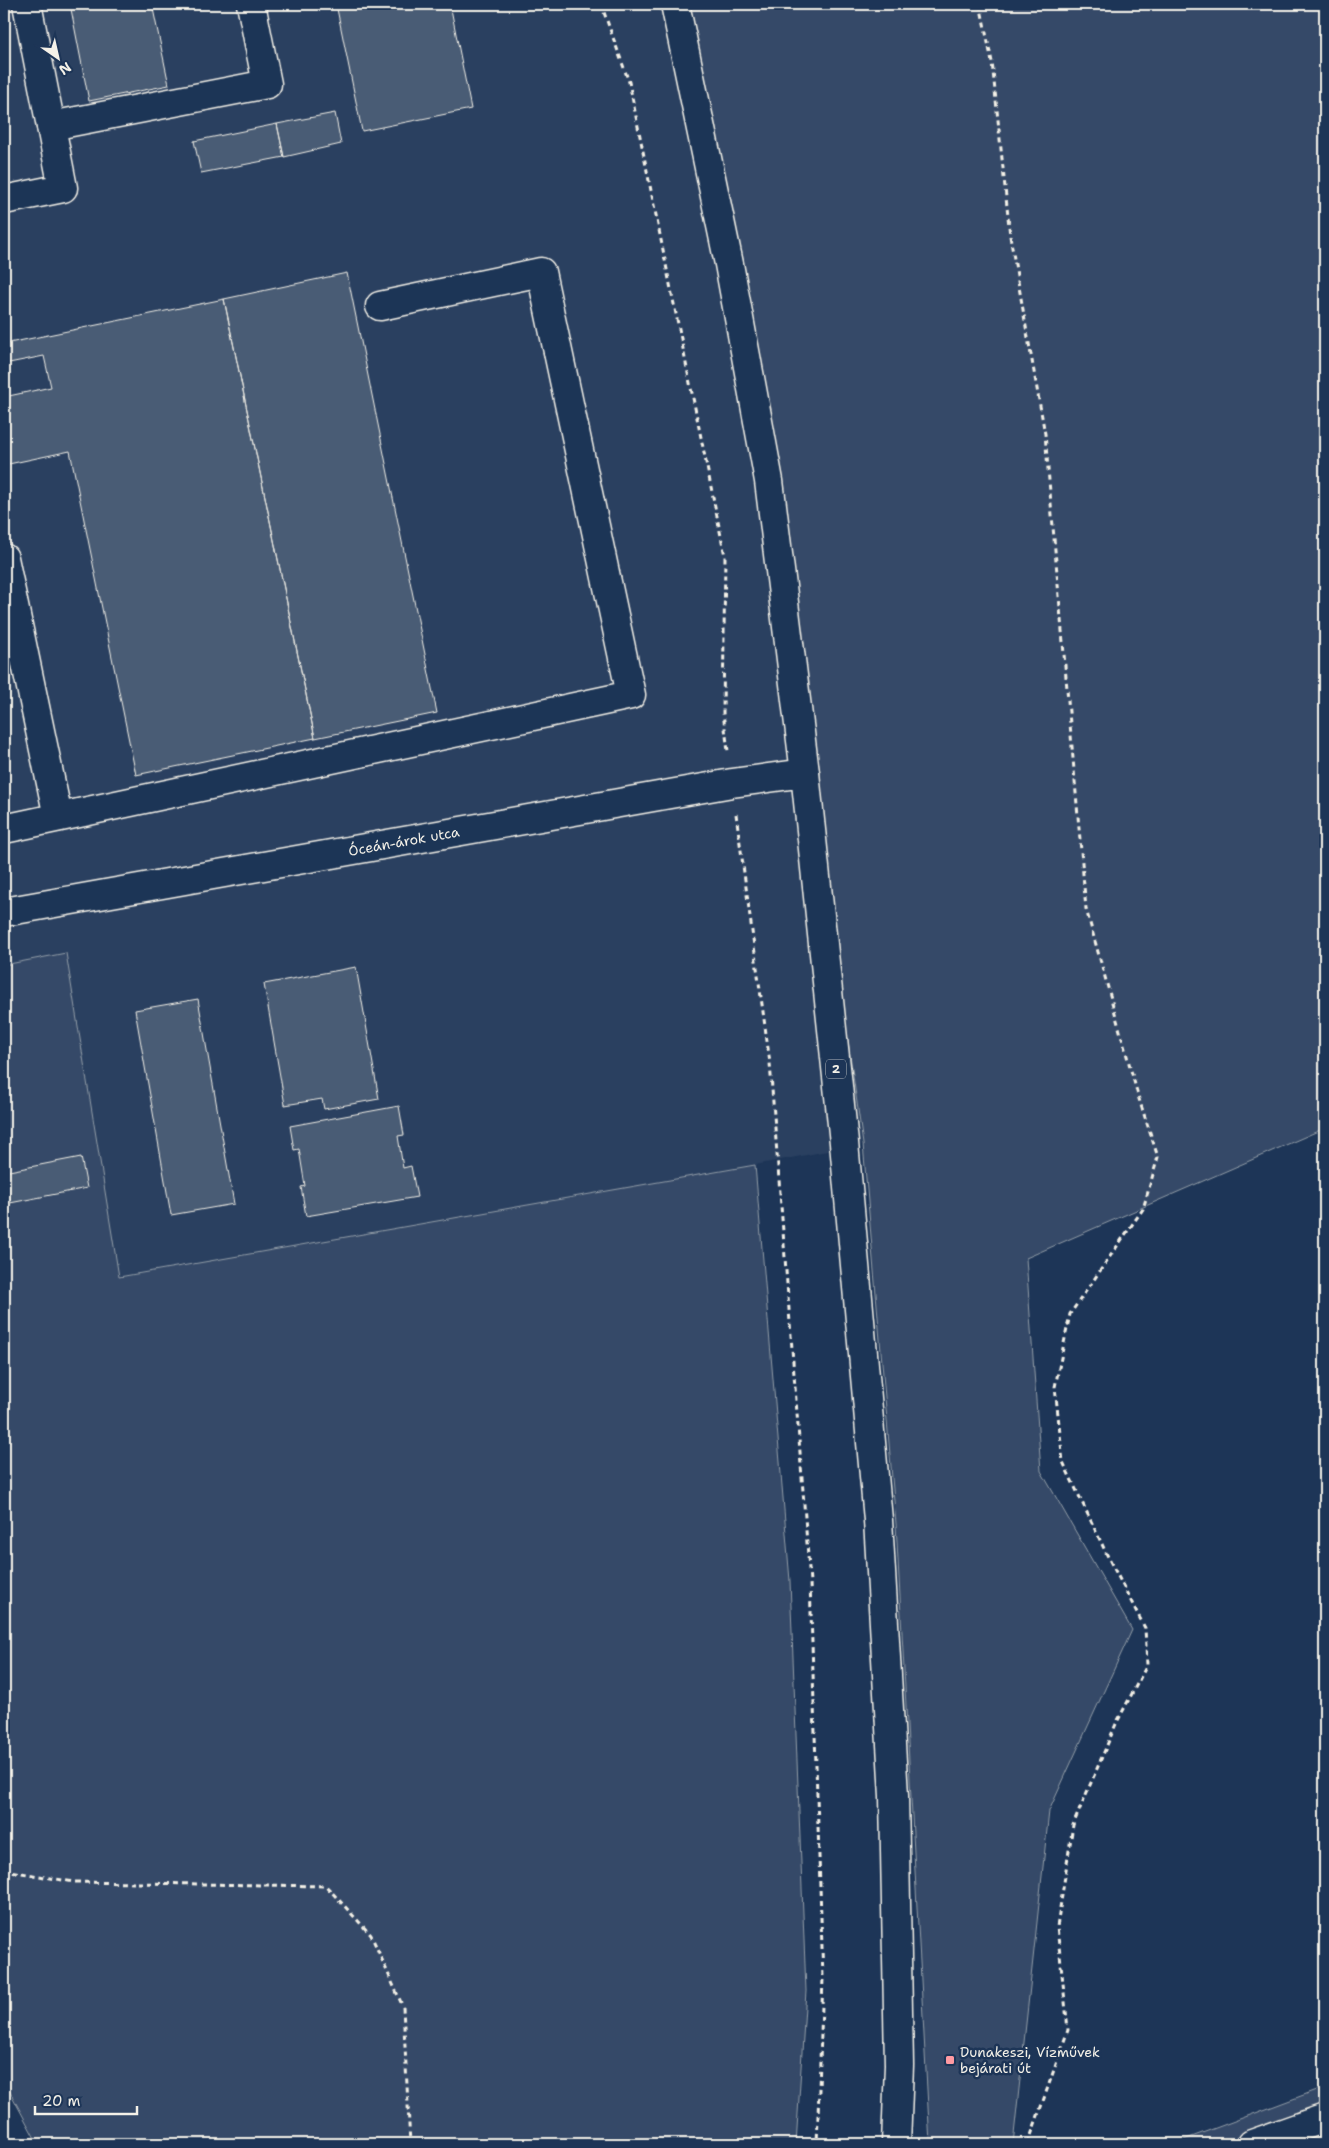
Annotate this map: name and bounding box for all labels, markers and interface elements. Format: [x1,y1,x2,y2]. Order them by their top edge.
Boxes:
north arrow [32,32,82,82]
text: N [56,58,75,79]
street label: Óceán-árok utca [347,822,461,860]
road number: 2 [826,1060,846,1078]
place label: Dunakeszi, Vízművek bejárati út [960,2043,1100,2077]
marker: Dunakeszi, Vízművek bejárati út [944,2054,956,2066]
scale bar [35,2083,138,2115]
text: 20 m [42,2091,81,2111]

